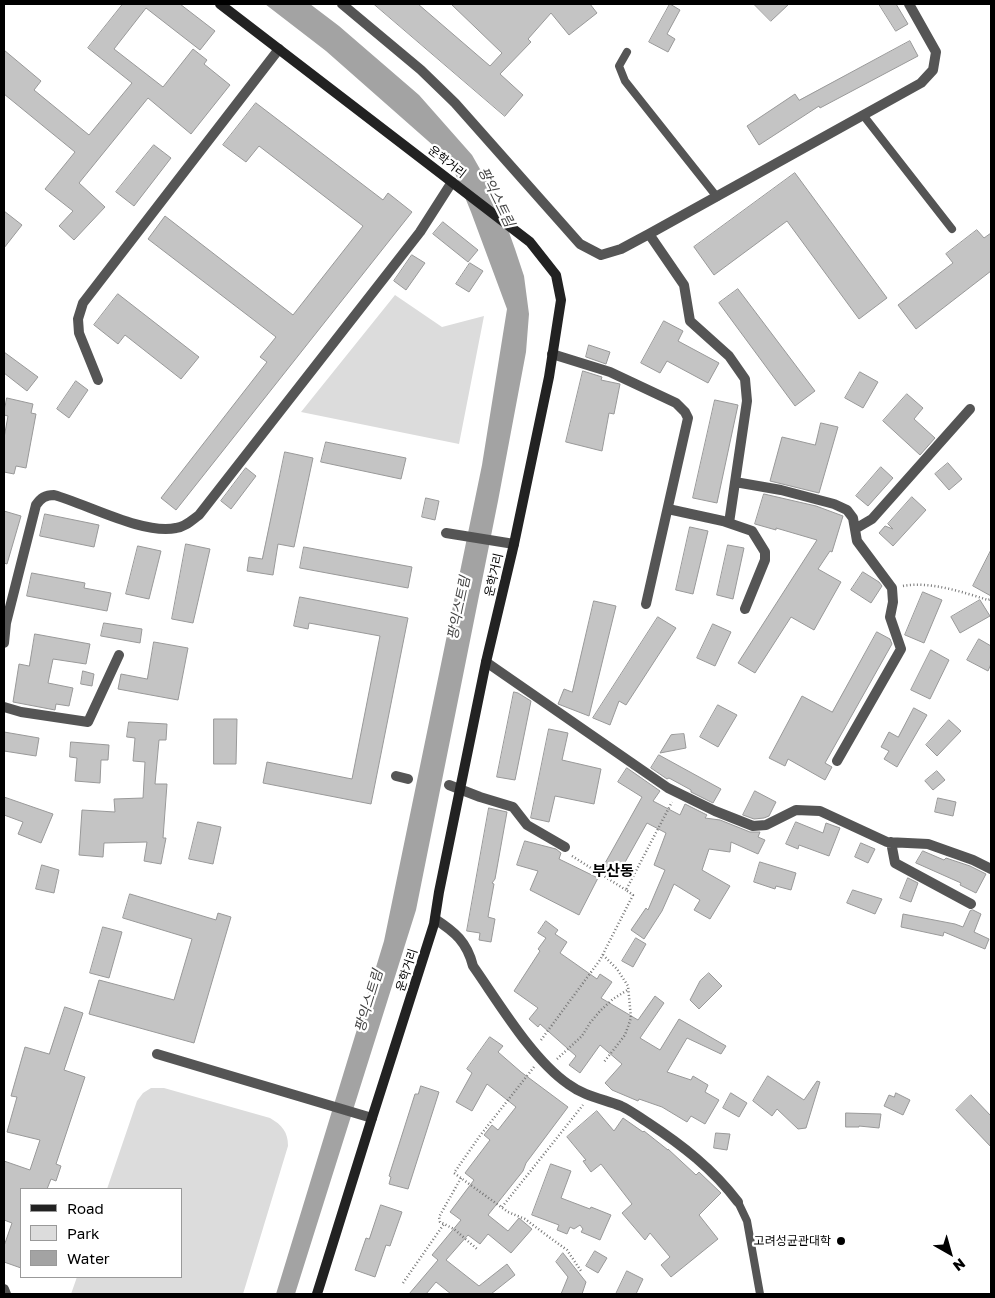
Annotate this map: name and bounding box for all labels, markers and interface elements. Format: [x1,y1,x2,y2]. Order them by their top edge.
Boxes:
street label: 운학거리 [425,143,469,181]
water label: 팡익스트림 [474,164,518,230]
street label: 운학거리 [482,552,506,598]
water label: 팡익스트림 [444,575,474,641]
district label: 부산동 [592,862,634,880]
street label: 운학거리 [393,947,421,993]
water label: 팡익스트림 [352,968,386,1034]
legend [20,1188,182,1278]
text: Road [67,1199,104,1217]
text: Park [67,1224,99,1242]
north arrow [925,1228,975,1278]
place label: 고려성균관대학 [754,1234,831,1248]
marker: 고려성균관대학 [835,1235,847,1247]
text: Water [67,1249,110,1267]
text: N [950,1255,969,1275]

